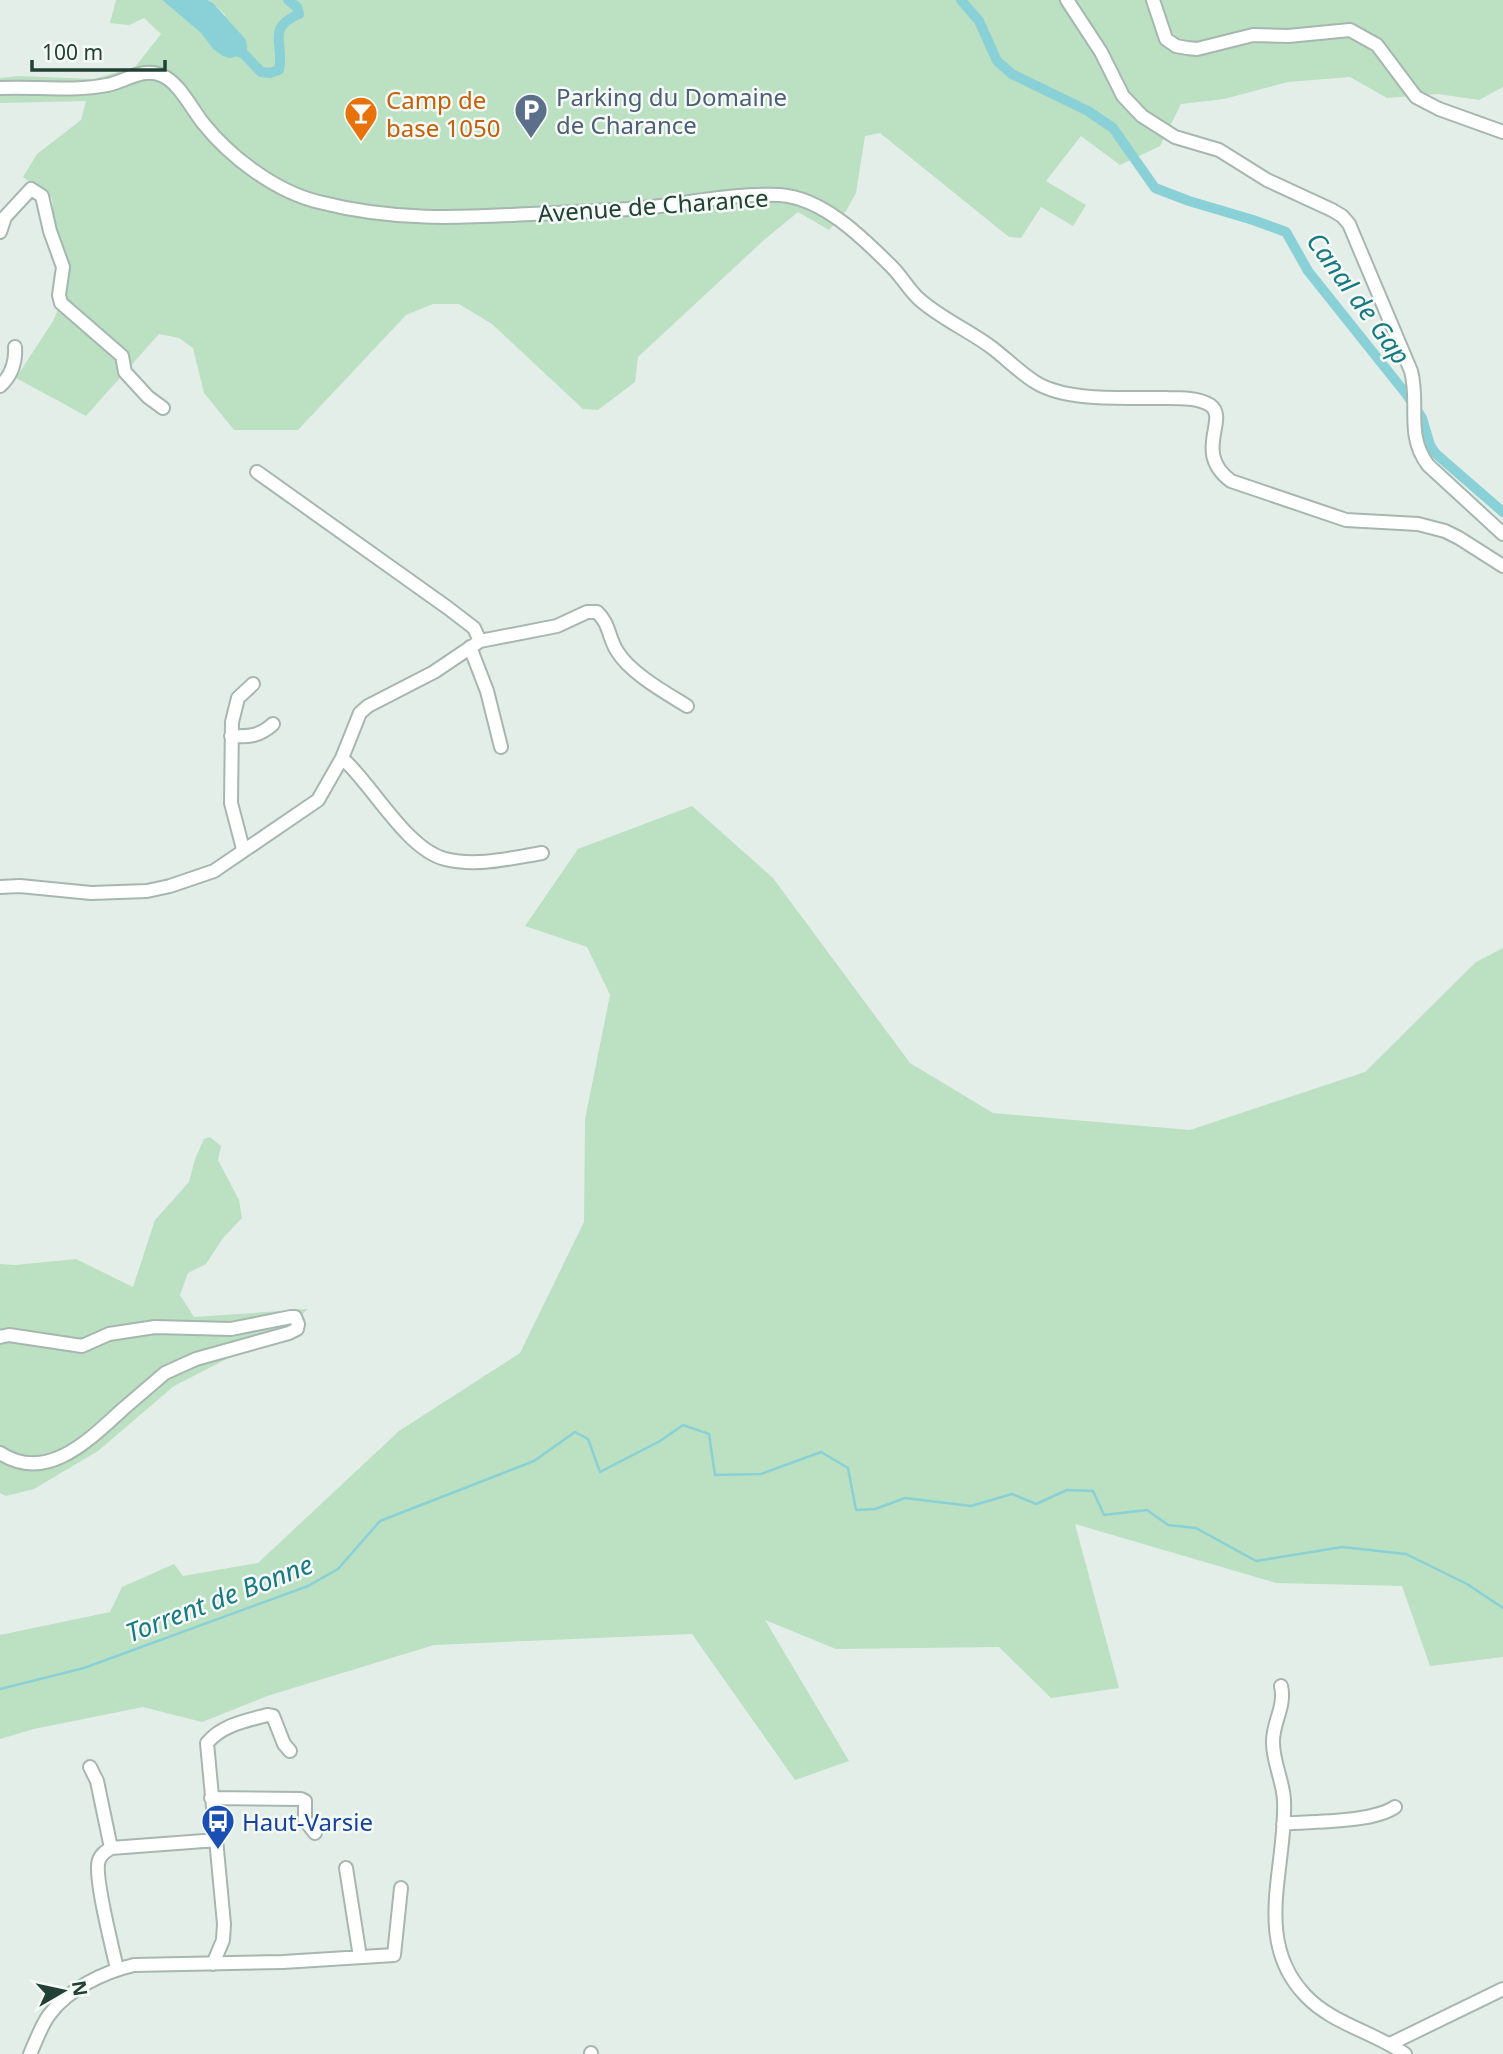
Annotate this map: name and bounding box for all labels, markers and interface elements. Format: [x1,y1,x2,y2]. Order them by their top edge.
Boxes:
scale bar [32,28,164,72]
text: 100 m [42,38,103,66]
place label: Parking du Domaine de Charance [556,80,787,141]
place label: Camp de base 1050 [386,83,500,144]
parking icon: Parking du Domaine de Charance [512,91,550,140]
bar icon: Camp de base 1050 [342,94,380,143]
street label: Avenue de Charance [536,180,770,230]
water label: Canal de Gap [1299,224,1419,372]
water label: Torrent de Bonne [120,1546,318,1650]
bus stop icon: Haut-Varsie [199,1802,237,1851]
place label: Haut-Varsie [242,1805,373,1838]
north arrow [28,1956,98,2026]
text: N [66,1979,94,1998]

